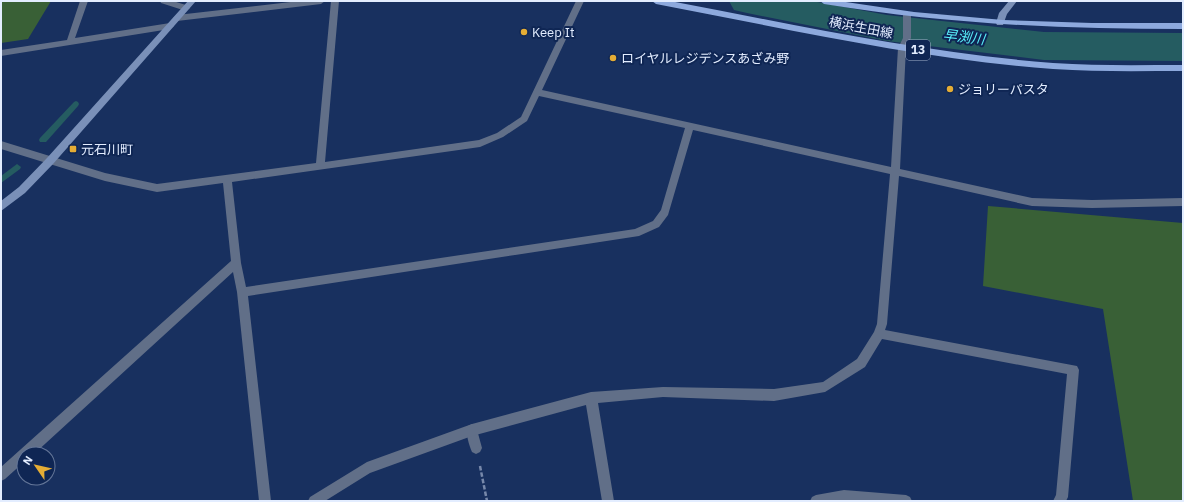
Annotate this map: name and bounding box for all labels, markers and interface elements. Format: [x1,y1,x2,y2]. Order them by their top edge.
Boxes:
street label: 横浜生田線 [827,13,894,42]
place label: Keep It [532,24,575,41]
water label: 早渕川 [942,26,988,49]
marker: Keep It [519,27,529,37]
road number: 13 [906,40,930,60]
place label: ロイヤルレジデンスあざみ野 [621,50,789,67]
marker: ロイヤルレジデンスあざみ野 [608,53,618,63]
place label: ジョリーパスタ [958,81,1049,98]
marker: ジョリーパスタ [945,84,955,94]
place label: 元石川町 [81,141,133,158]
marker: 元石川町 [68,144,78,154]
north arrow [16,446,56,486]
text: N [20,453,36,468]

